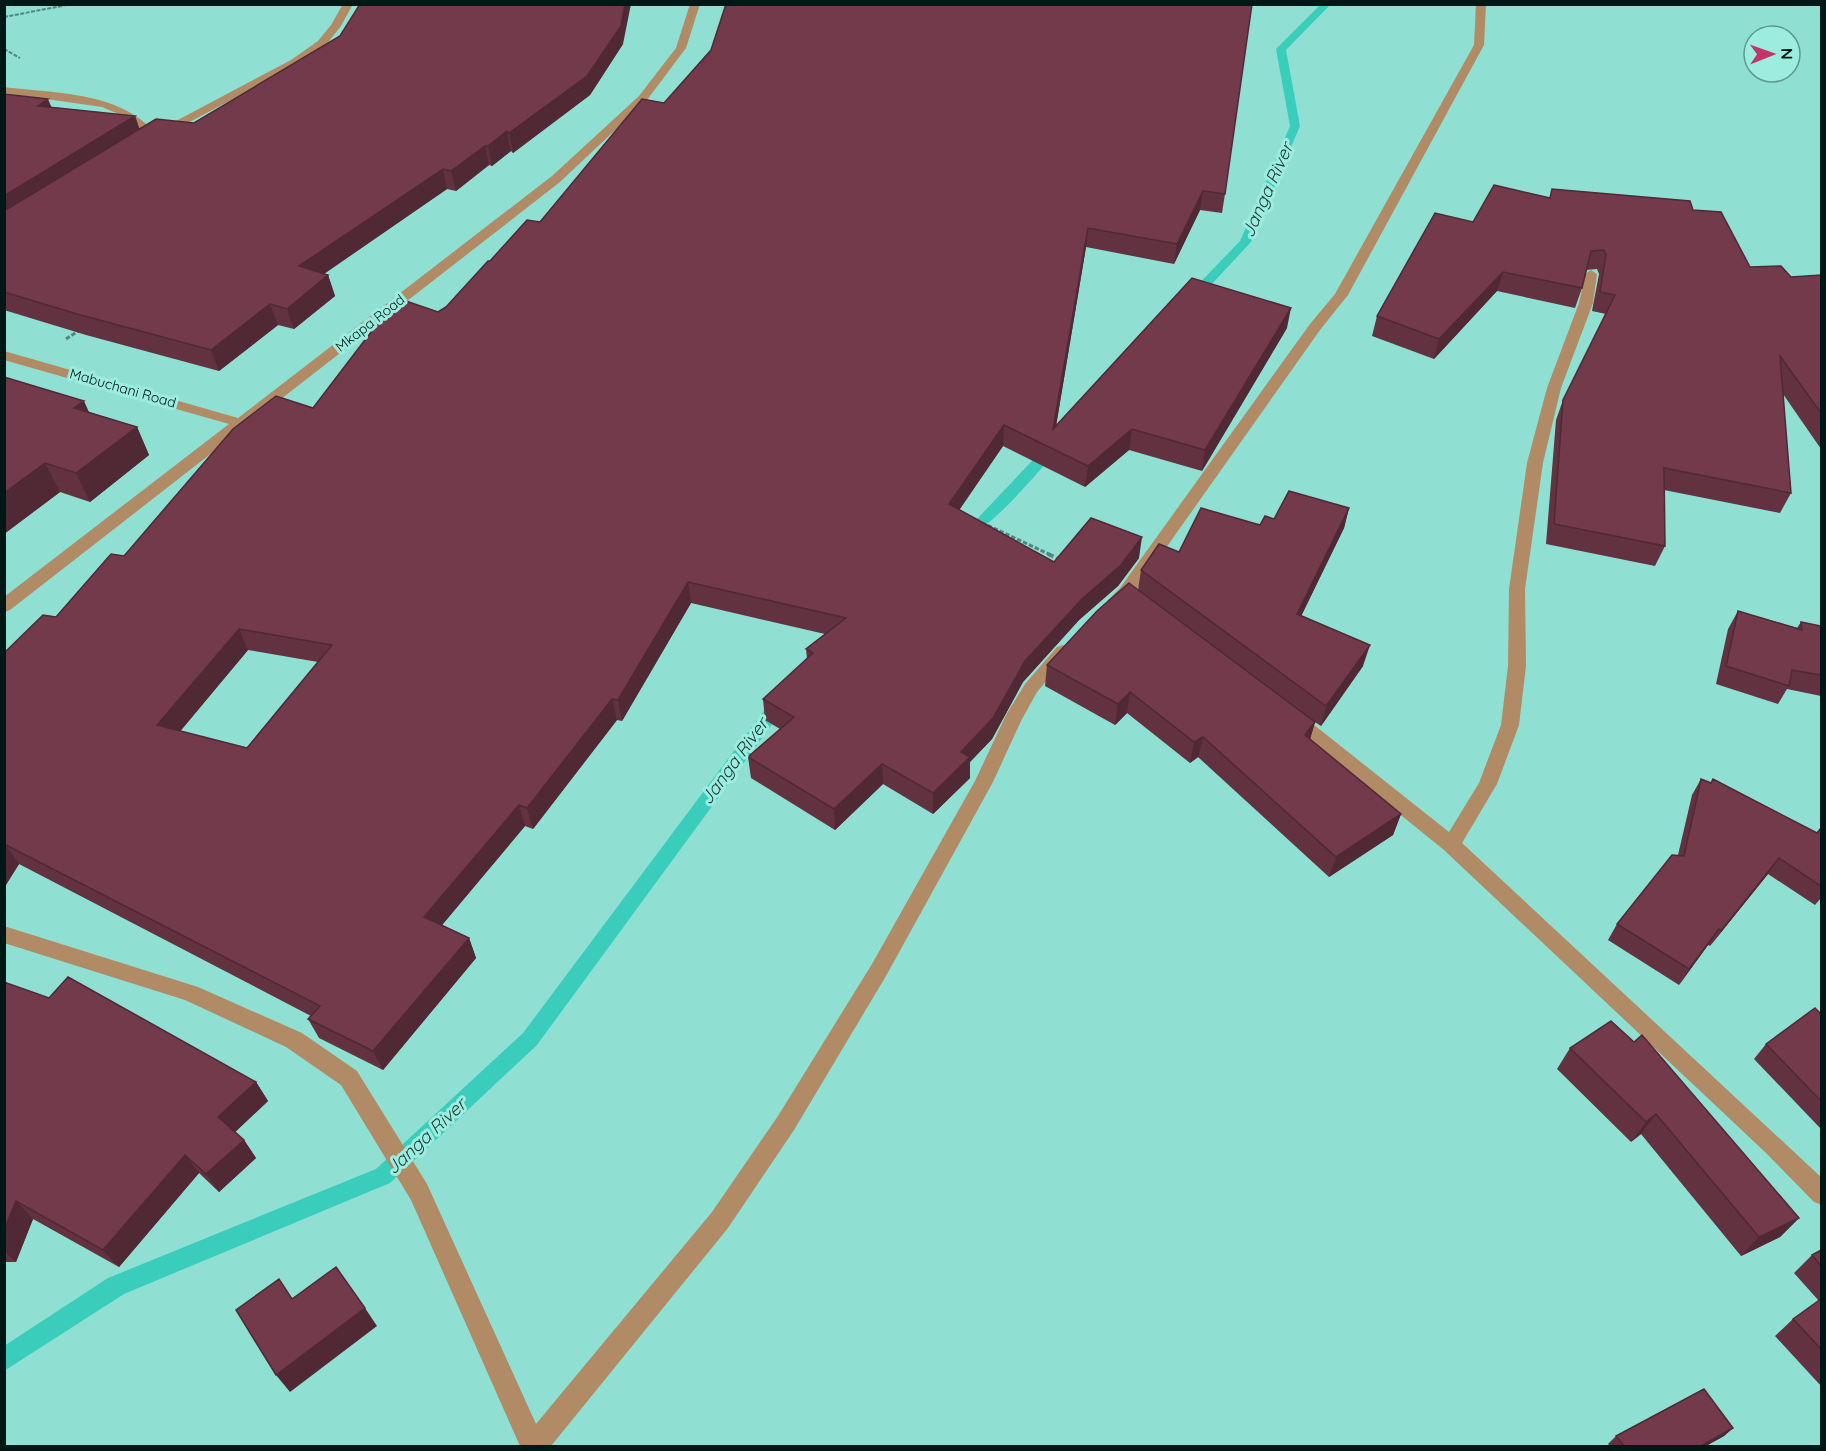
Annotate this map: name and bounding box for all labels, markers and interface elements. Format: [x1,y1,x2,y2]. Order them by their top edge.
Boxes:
north arrow [1742,24,1802,84]
text: N [1777,48,1797,60]
water label: Janga River [1236,137,1299,241]
street label: Mkapa Road [332,290,408,356]
street label: Mabuchani Road [68,364,178,412]
water label: Janga River [695,712,774,809]
water label: Janga River [381,1092,472,1179]

